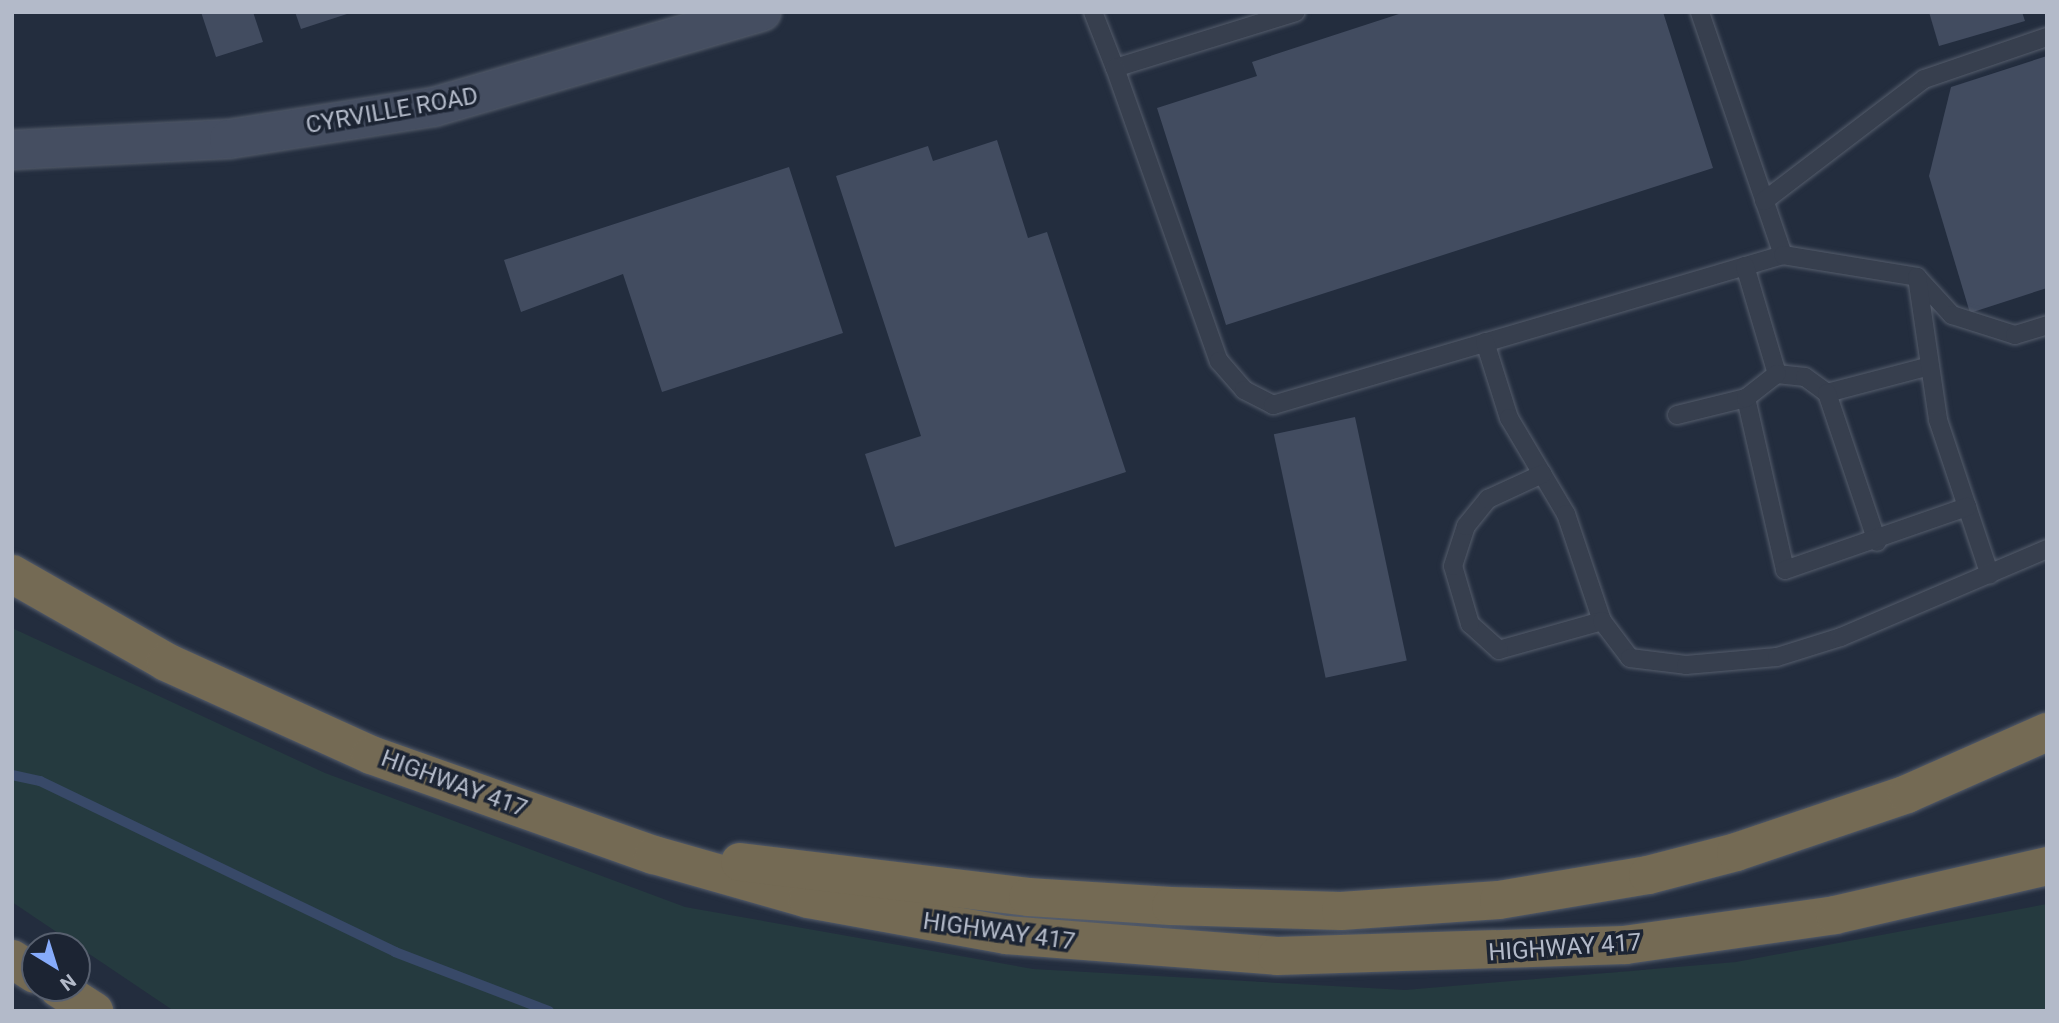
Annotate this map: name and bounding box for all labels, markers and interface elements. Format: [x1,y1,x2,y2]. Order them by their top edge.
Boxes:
street label: CYRVILLE ROAD [304,82,480,140]
street label: HIGHWAY 417 [377,744,531,824]
street label: HIGHWAY 417 [921,907,1077,957]
street label: HIGHWAY 417 [1488,928,1642,968]
north arrow [21,932,91,1002]
text: N [56,969,80,996]

